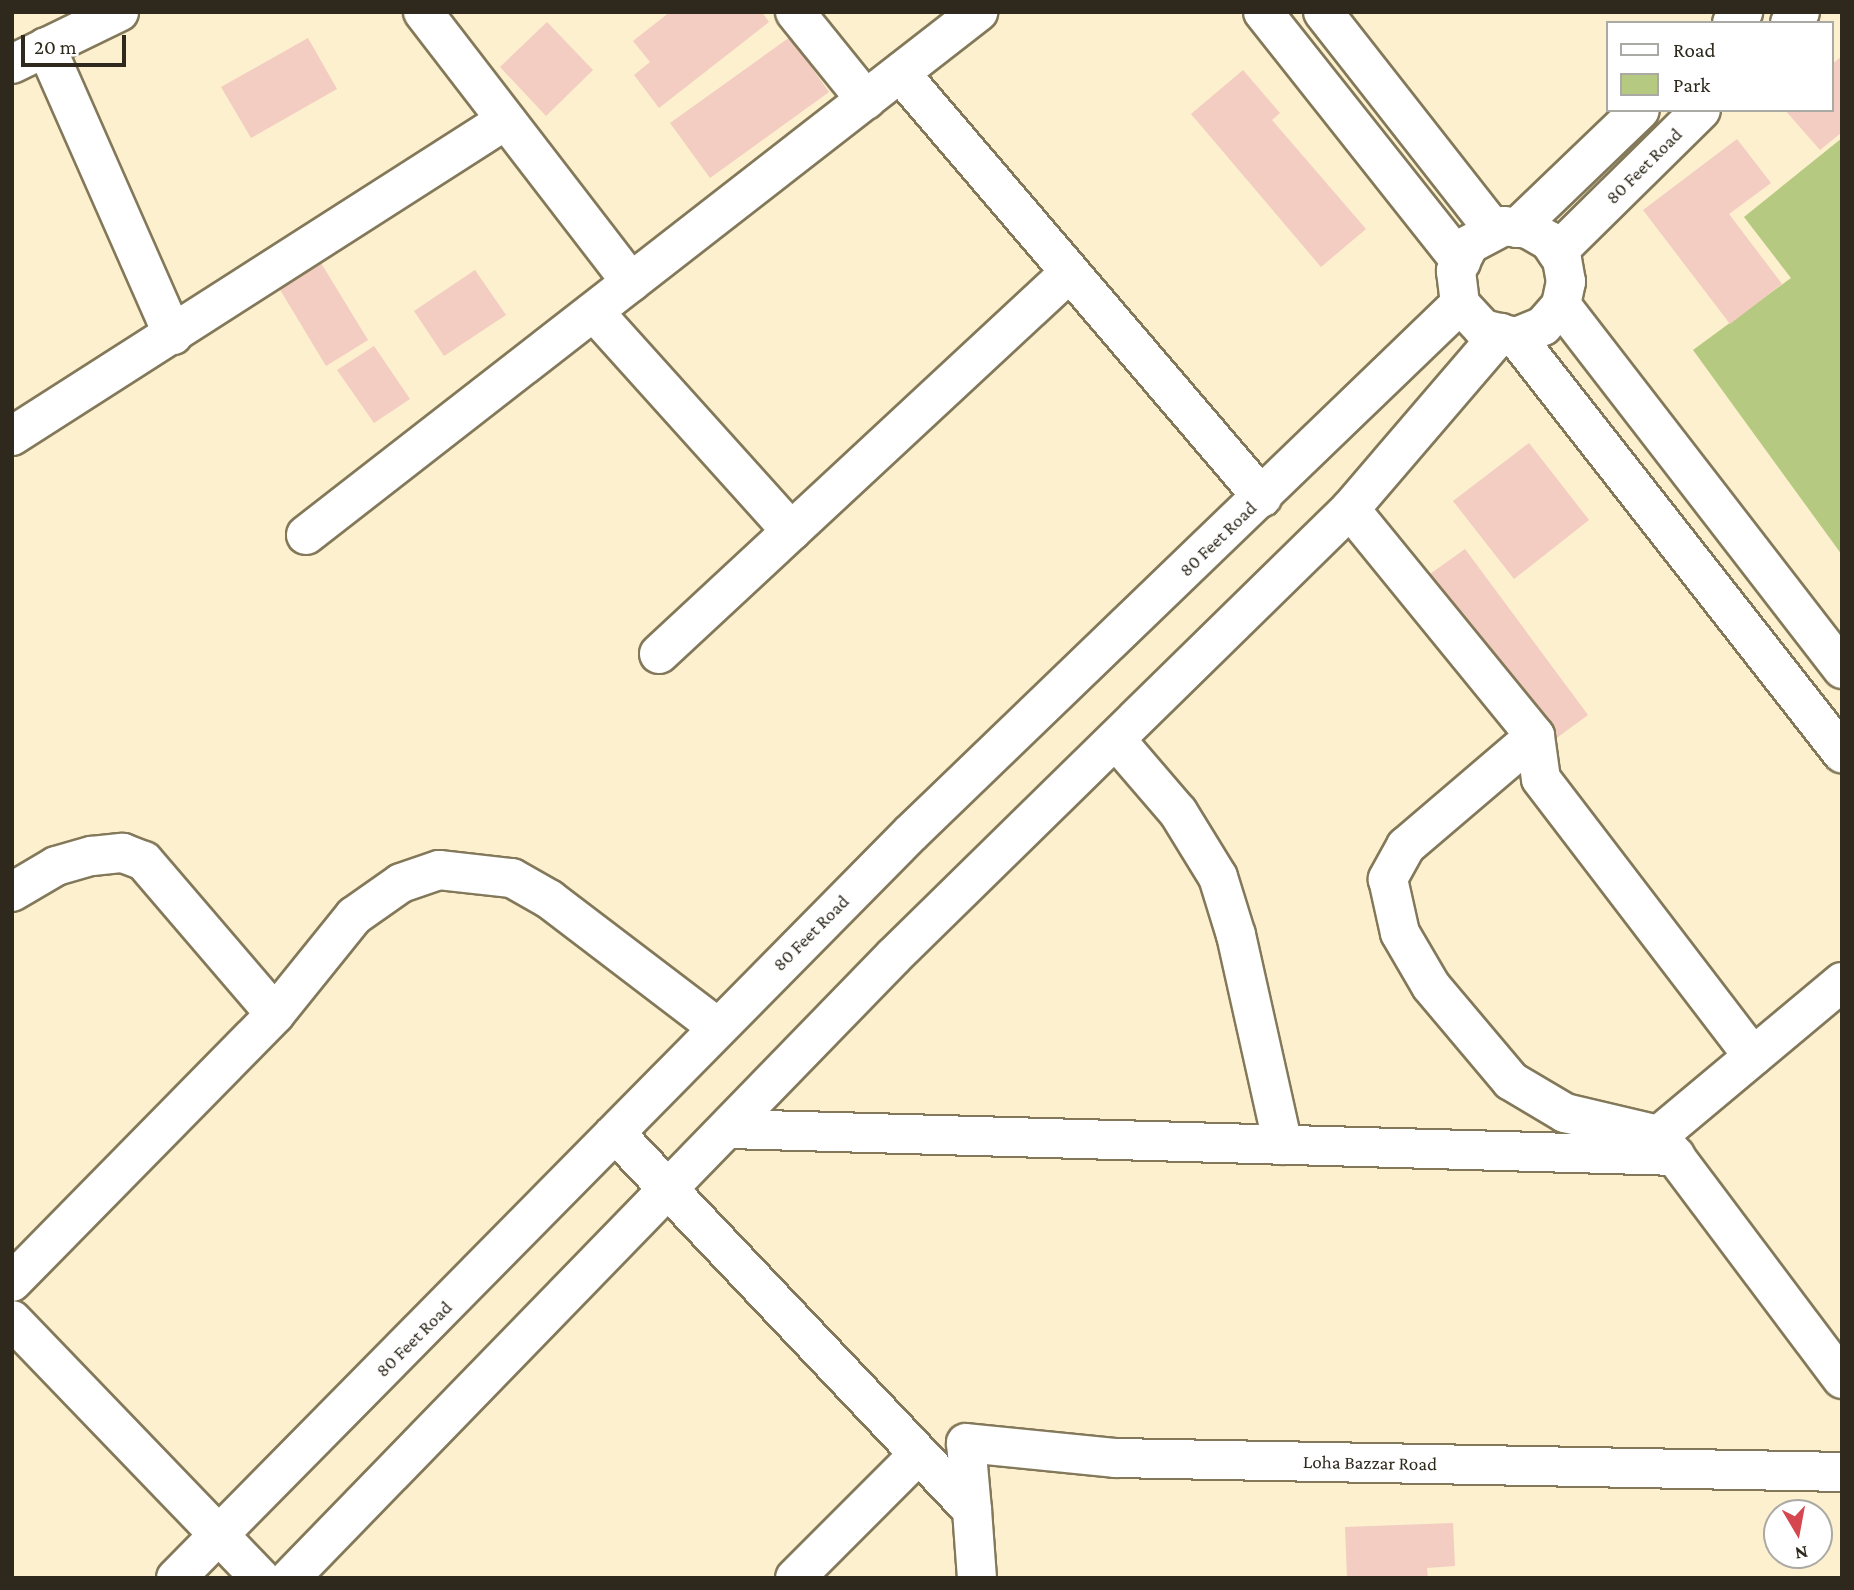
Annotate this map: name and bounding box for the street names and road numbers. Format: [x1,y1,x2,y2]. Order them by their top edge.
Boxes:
street label: 80 Feet Road [1601,123,1687,209]
street label: 80 Feet Road [1175,497,1261,581]
street label: 80 Feet Road [768,890,854,976]
street label: 80 Feet Road [371,1296,457,1382]
street label: Loha Bazzar Road [1303,1450,1437,1476]

